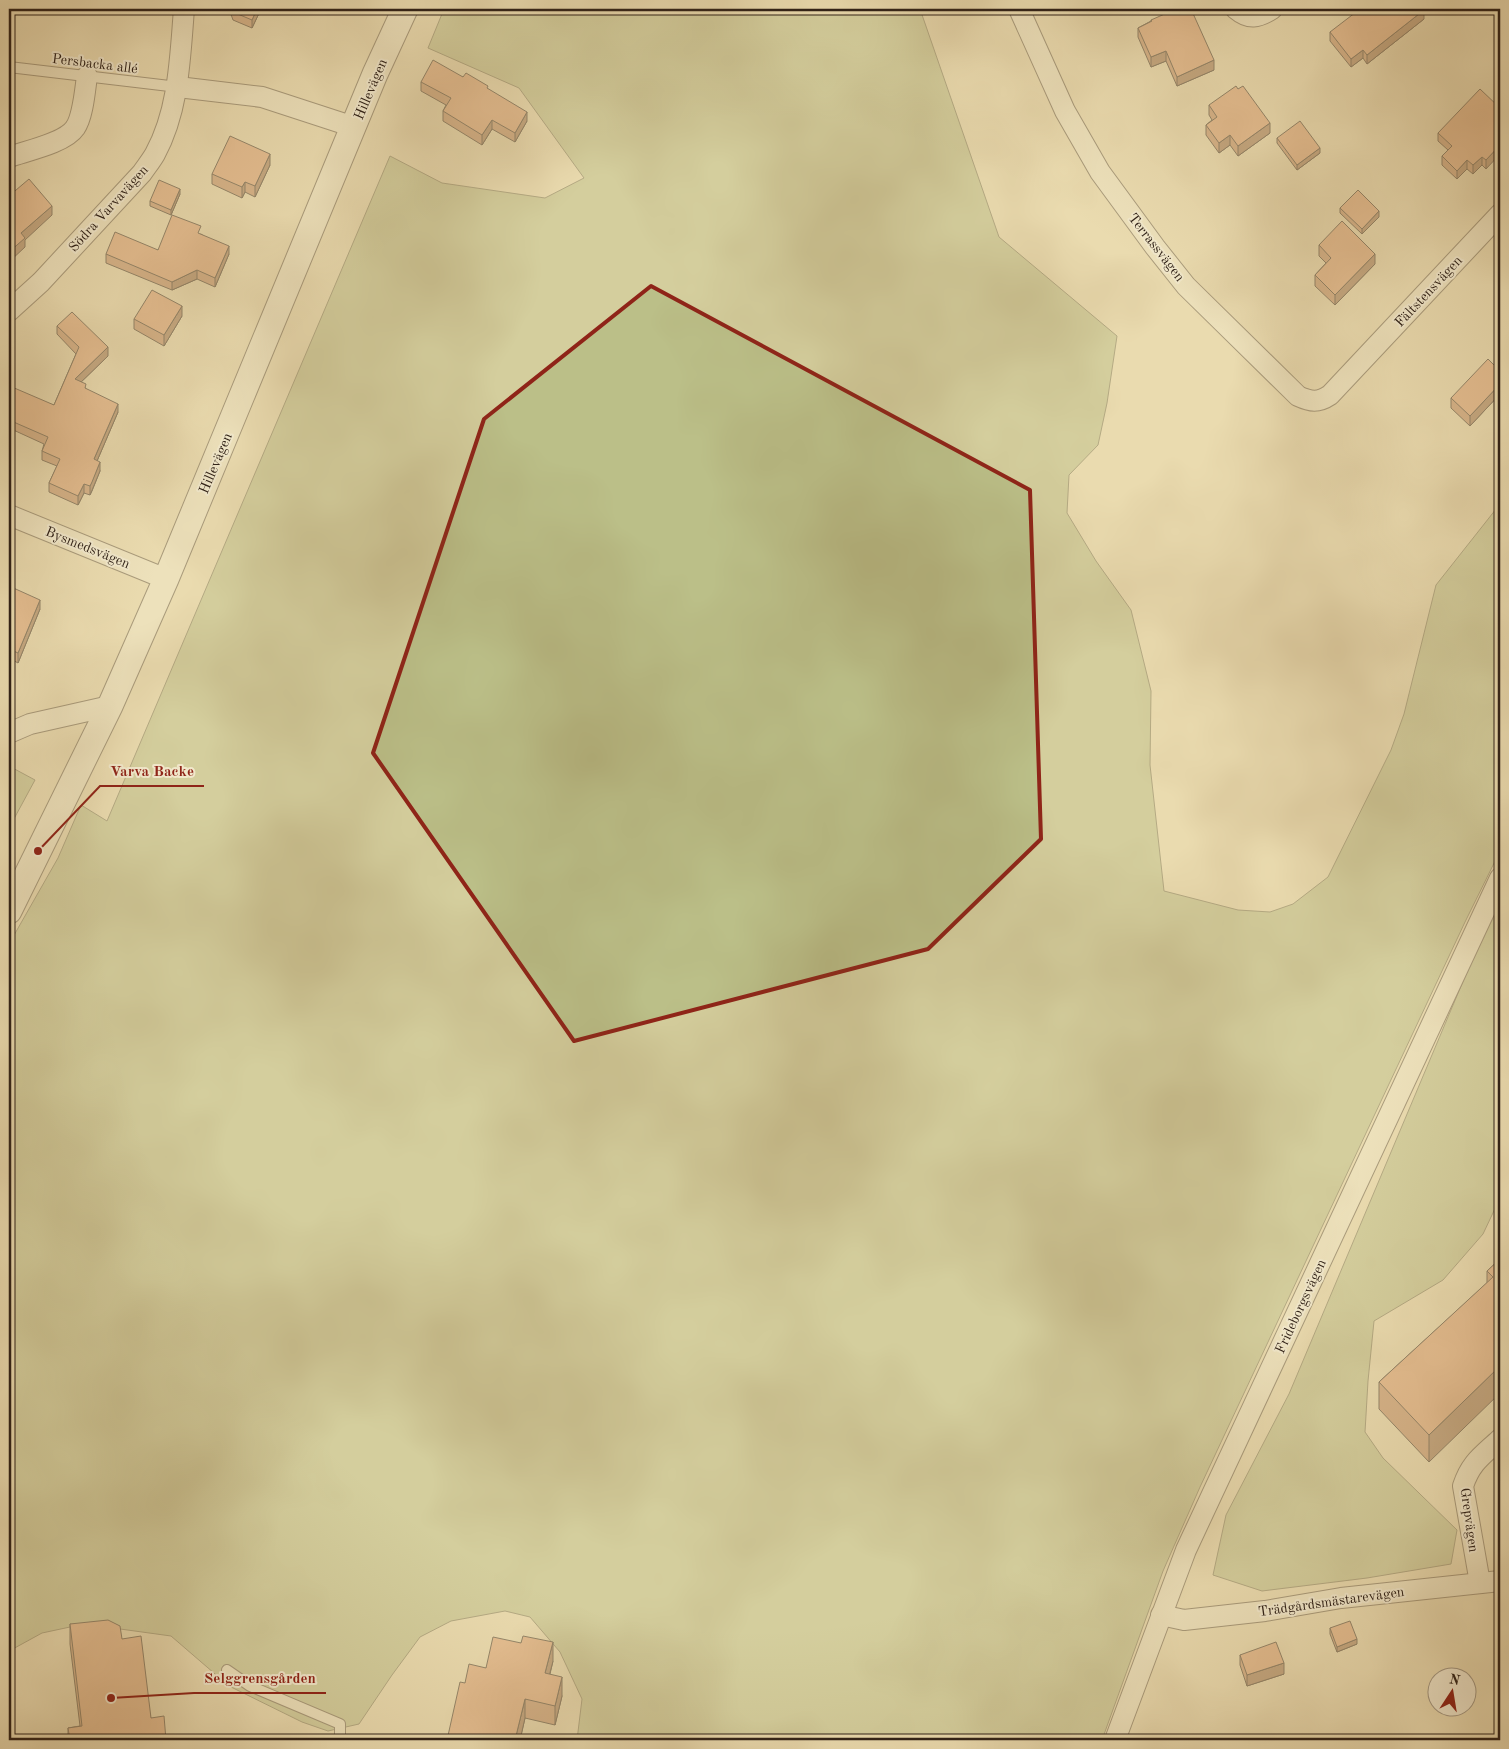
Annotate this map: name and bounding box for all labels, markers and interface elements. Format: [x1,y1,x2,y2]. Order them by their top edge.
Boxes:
street label: Persbacka allé [51,52,139,76]
street label: Hillevägen [352,56,390,122]
street label: Södra Varvavägen [66,162,151,255]
street label: Terrassvägen [1125,211,1187,285]
street label: Fältstensvägen [1392,253,1465,330]
street label: Hillevägen [197,430,235,496]
street label: Bysmedsvägen [43,525,132,571]
callout: Varva Backe [100,756,204,786]
text: Varva Backe [110,765,194,780]
street label: Frideborgsvägen [1273,1257,1329,1356]
street label: Grepvägen [1458,1487,1481,1554]
street label: Trädgårdsmästarevägen [1257,1585,1406,1619]
callout: Selggrensgården [194,1663,326,1693]
north arrow [1426,1666,1476,1716]
text: Selggrensgården [204,1672,316,1687]
text: N [1448,1672,1461,1688]

